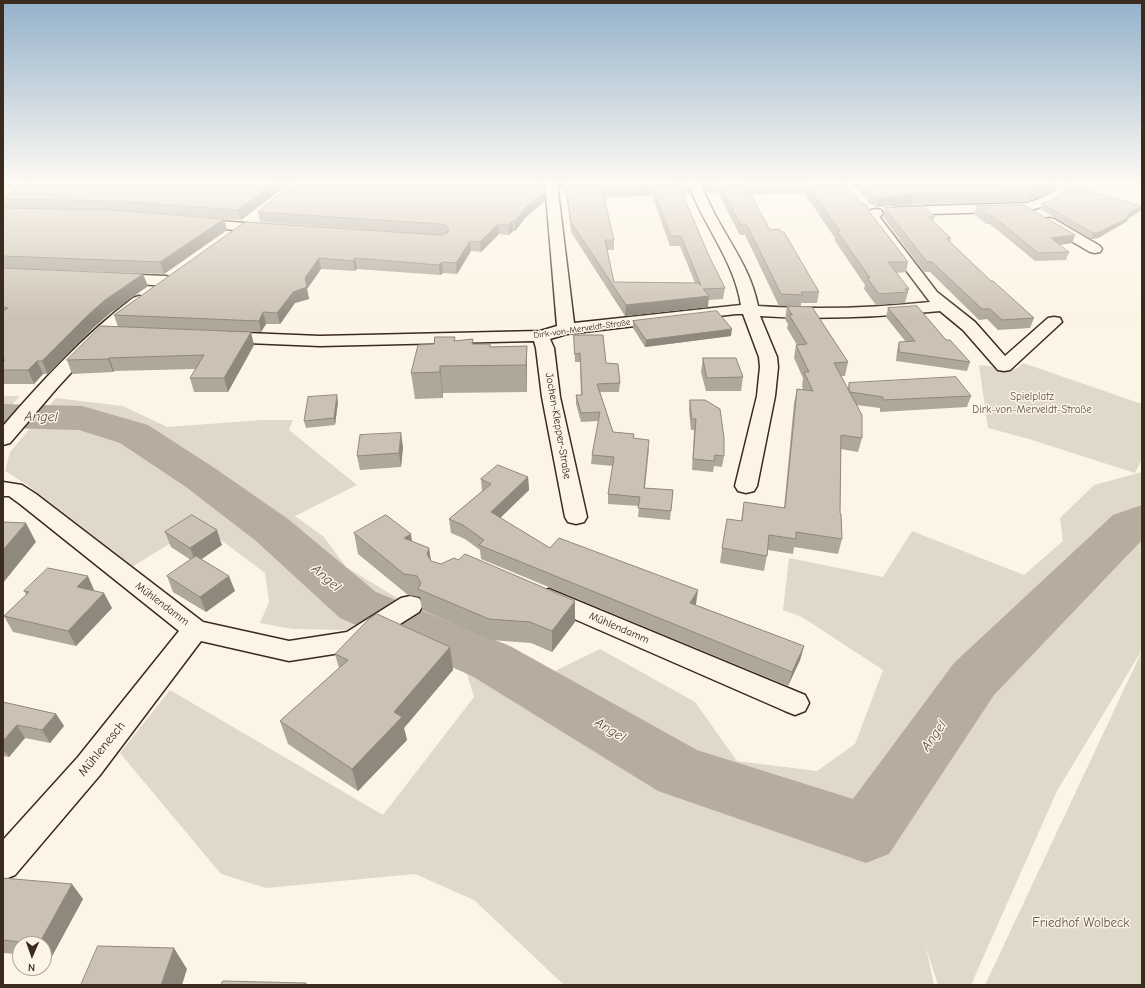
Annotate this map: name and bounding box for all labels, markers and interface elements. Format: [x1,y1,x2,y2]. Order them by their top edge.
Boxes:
street label: Dirk-von-Merveldt-Straße [533,317,631,341]
street label: Jochen-Klepper-Straße [542,372,574,480]
park label: Spielplatz Dirk-von-Merveldt-Straße [972,390,1092,416]
water label: Angel [24,408,58,426]
water label: Angel [308,561,344,595]
street label: Mühlendamm [132,579,192,629]
street label: Mühlendamm [587,609,651,647]
water label: Angel [591,714,629,746]
street label: Mühlenesch [75,718,129,780]
water label: Angel [918,718,950,754]
park label: Friedhof Wolbeck [1032,915,1130,931]
north arrow [12,936,52,976]
text: N [28,961,35,974]

